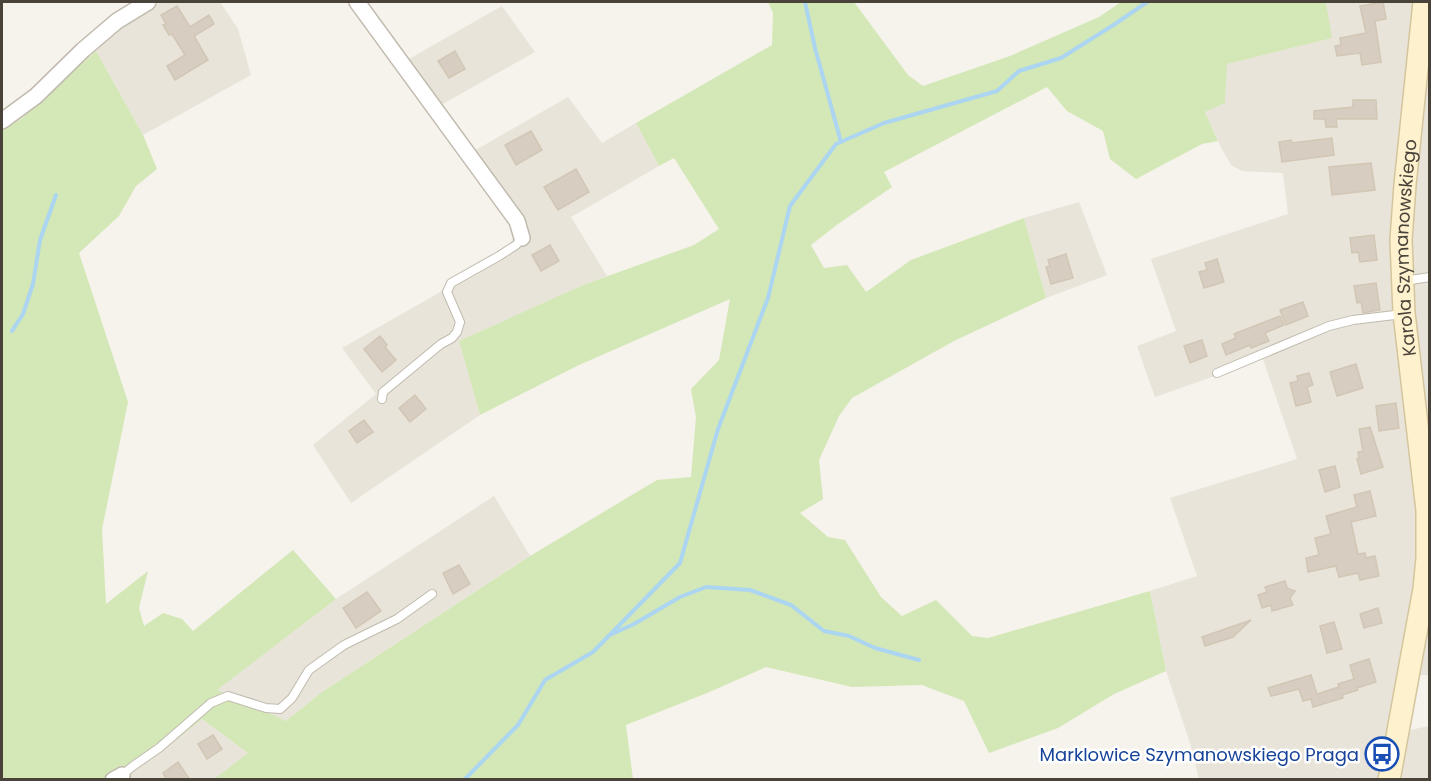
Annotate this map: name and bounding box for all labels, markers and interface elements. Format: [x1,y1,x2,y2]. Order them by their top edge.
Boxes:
street label: Karola Szymanowskiego [1388,138,1422,358]
bus stop icon: Marklowice Szymanowskiego Praga [1364,736,1400,772]
place label: Marklowice Szymanowskiego Praga [1040,742,1359,767]

